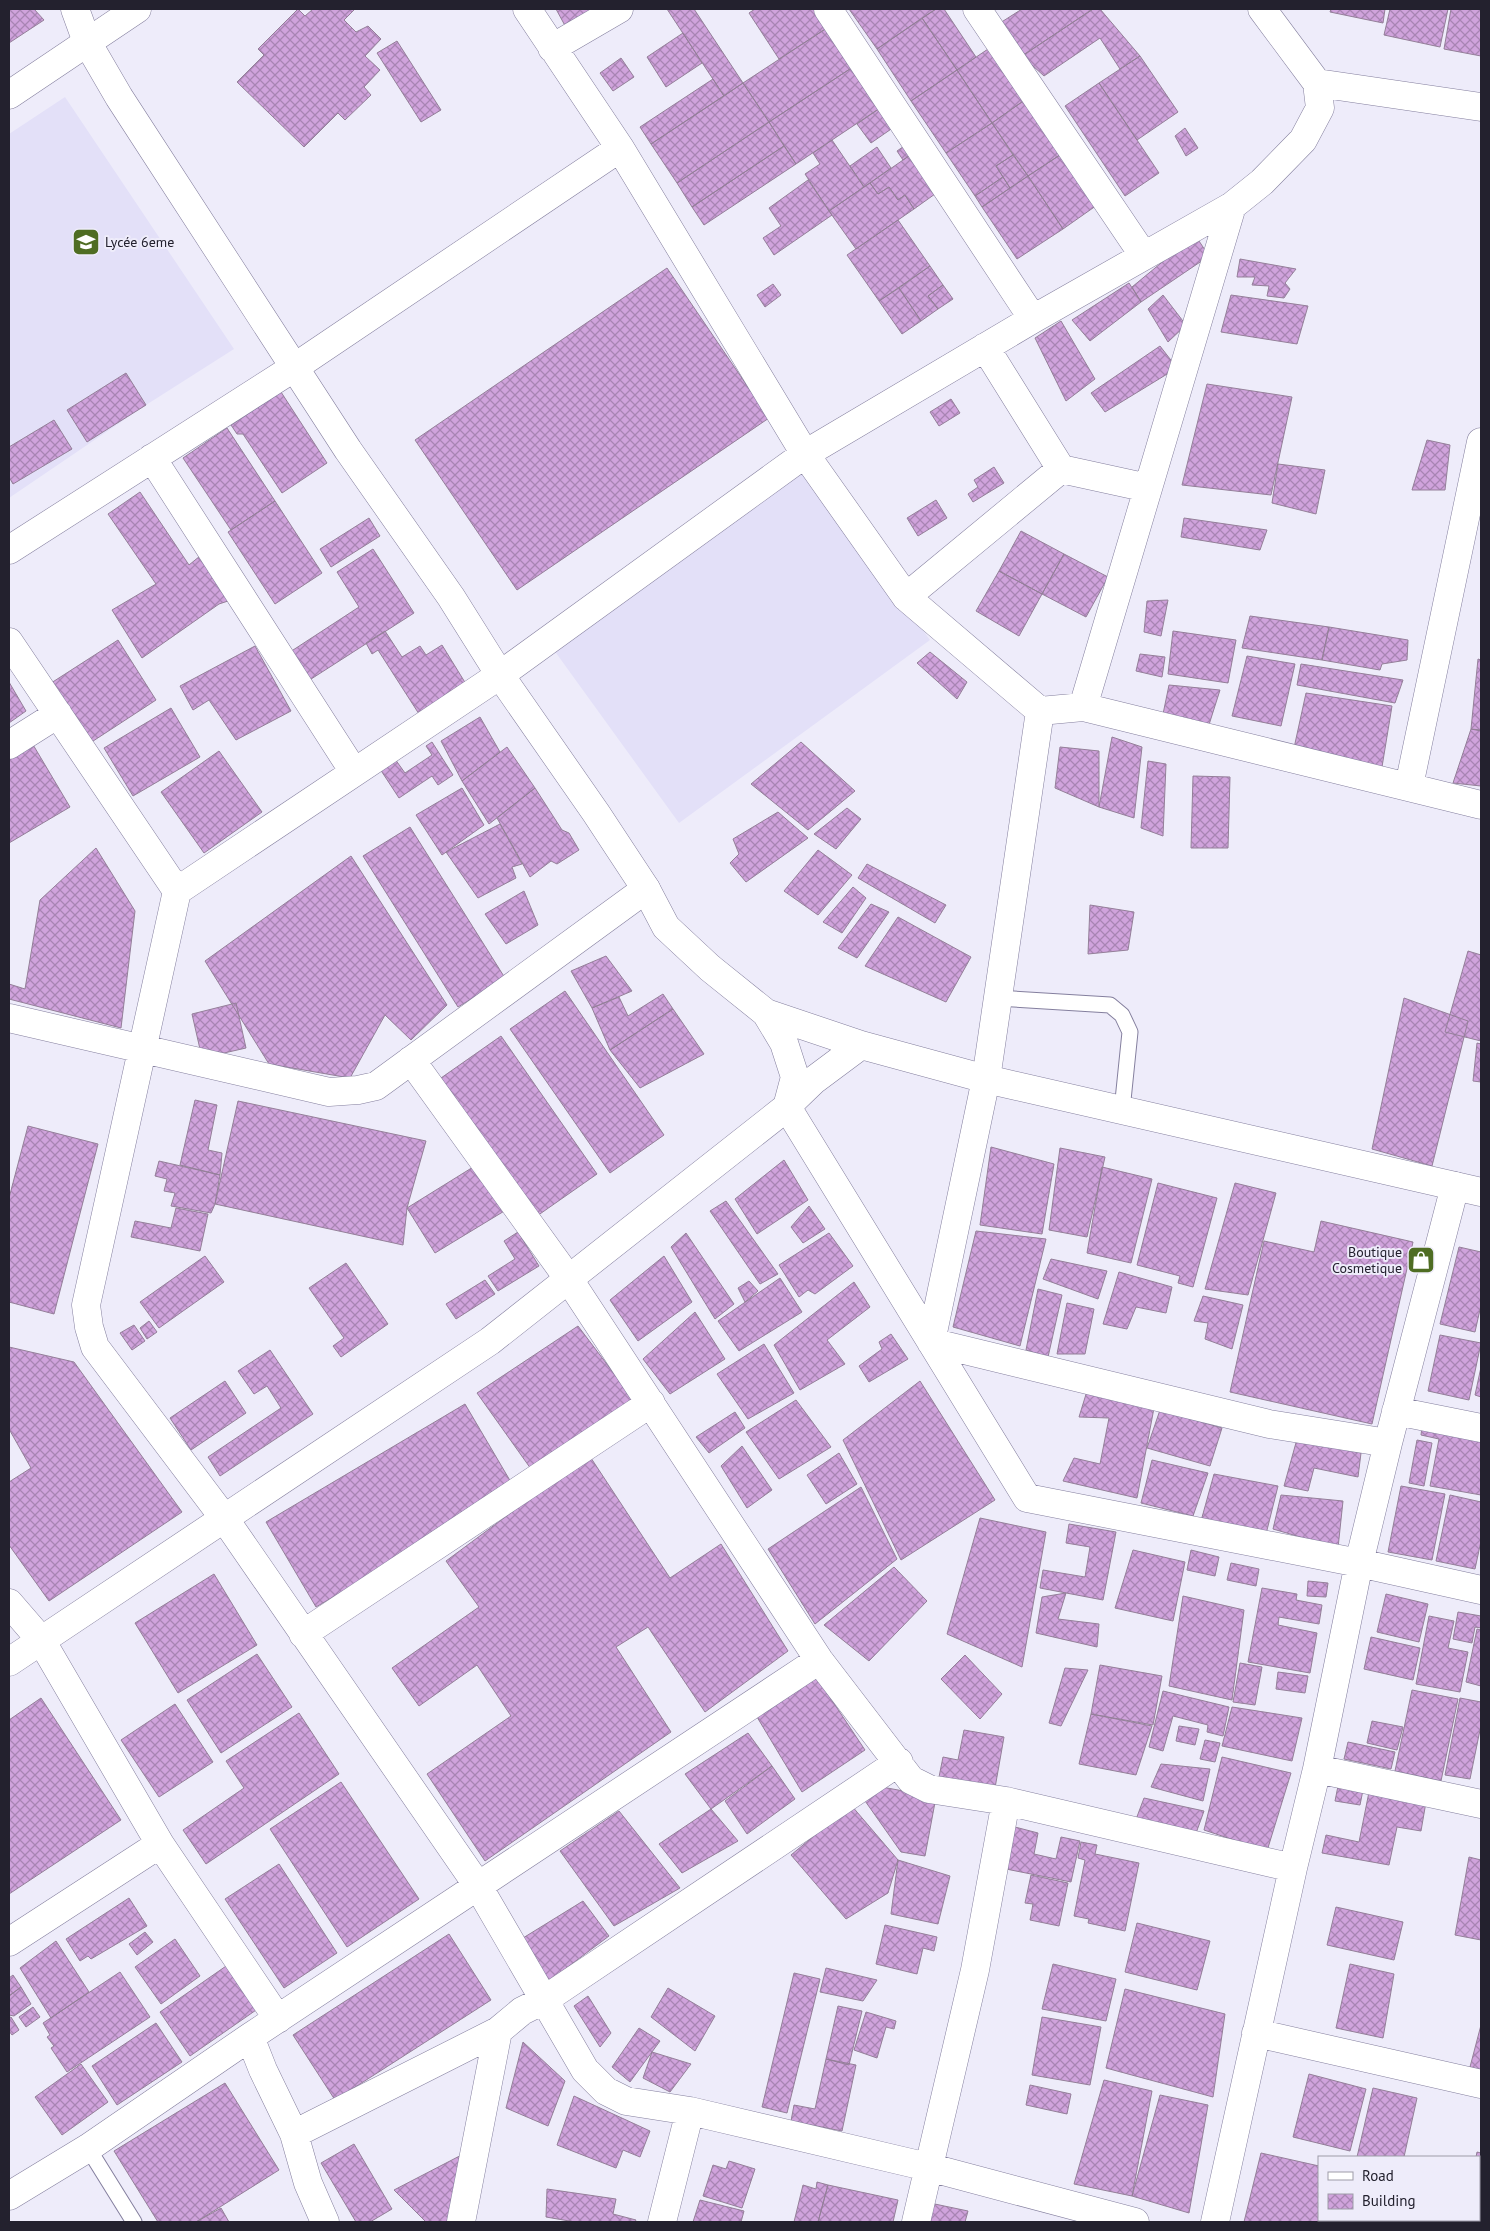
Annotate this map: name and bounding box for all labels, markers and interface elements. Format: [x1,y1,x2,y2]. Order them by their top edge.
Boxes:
school or university icon: Lycée 6eme [71,227,101,257]
place label: Lycée 6eme [105,233,174,251]
place label: Boutique Cosmetique [1332,1243,1402,1277]
shop icon: Boutique Cosmetique [1406,1245,1436,1275]
legend [1318,2156,1480,2221]
text: Road [1362,2166,1394,2185]
text: Building [1362,2191,1416,2210]

